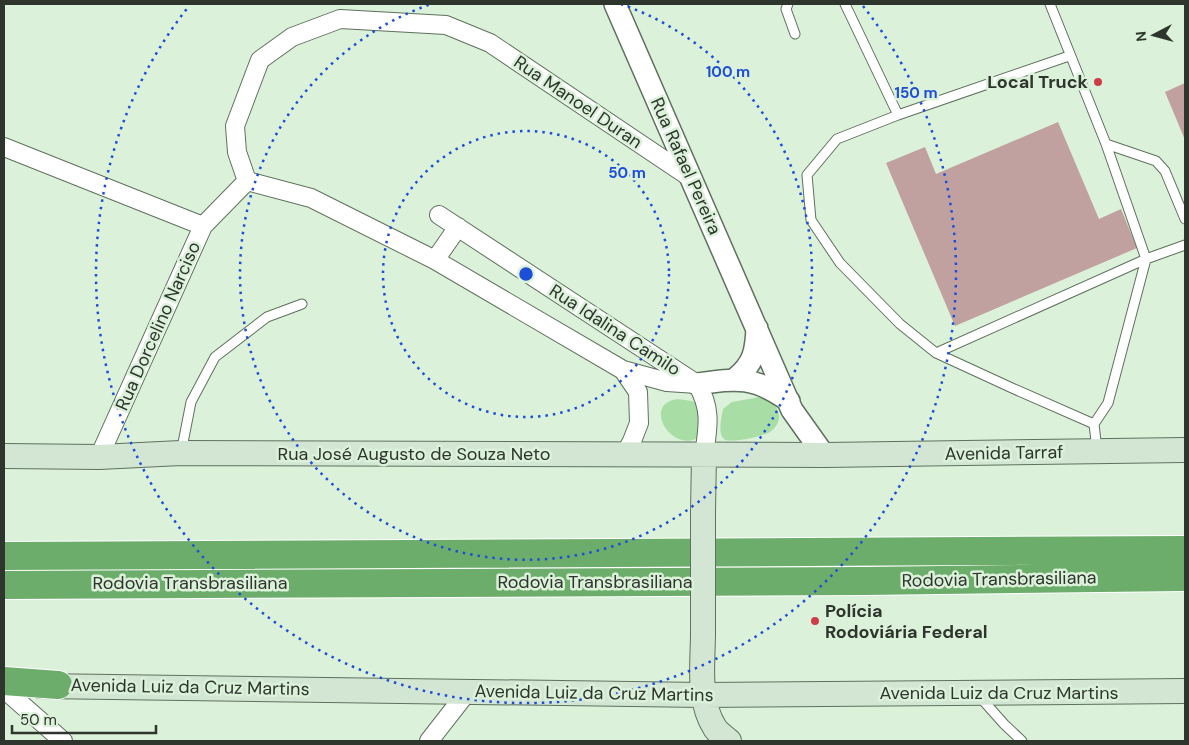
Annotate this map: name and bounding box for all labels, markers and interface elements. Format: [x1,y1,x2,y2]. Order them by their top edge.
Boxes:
north arrow [1129,10,1179,60]
text: N [1132,30,1151,42]
street label: Rua Manoel Duran [509,50,647,154]
text: 100 m [706,62,750,82]
place label: Local Truck [987,70,1089,94]
marker: Local Truck [1092,76,1104,88]
text: 150 m [895,83,938,103]
street label: Rua Rafael Pereira [645,94,727,238]
text: 50 m [608,163,646,183]
street label: Rua Dorcelino Narciso [110,238,206,414]
centre of rings [517,265,535,283]
street label: Rua Idalina Camilo [545,279,685,381]
street label: Avenida Tarraf [944,440,1064,466]
street label: Rua José Augusto de Souza Neto [277,442,551,466]
street label: Rodovia Transbrasiliana [901,565,1097,593]
street label: Rodovia Transbrasiliana [498,570,692,594]
street label: Rodovia Transbrasiliana [93,571,287,595]
place label: Polícia Rodoviária Federal [825,599,988,644]
marker: Polícia Rodoviária Federal [809,615,821,627]
street label: Avenida Luiz da Cruz Martins [70,673,310,701]
street label: Avenida Luiz da Cruz Martins [474,679,714,707]
street label: Avenida Luiz da Cruz Martins [879,681,1119,705]
scale bar [12,702,156,734]
text: 50 m [20,710,57,730]

